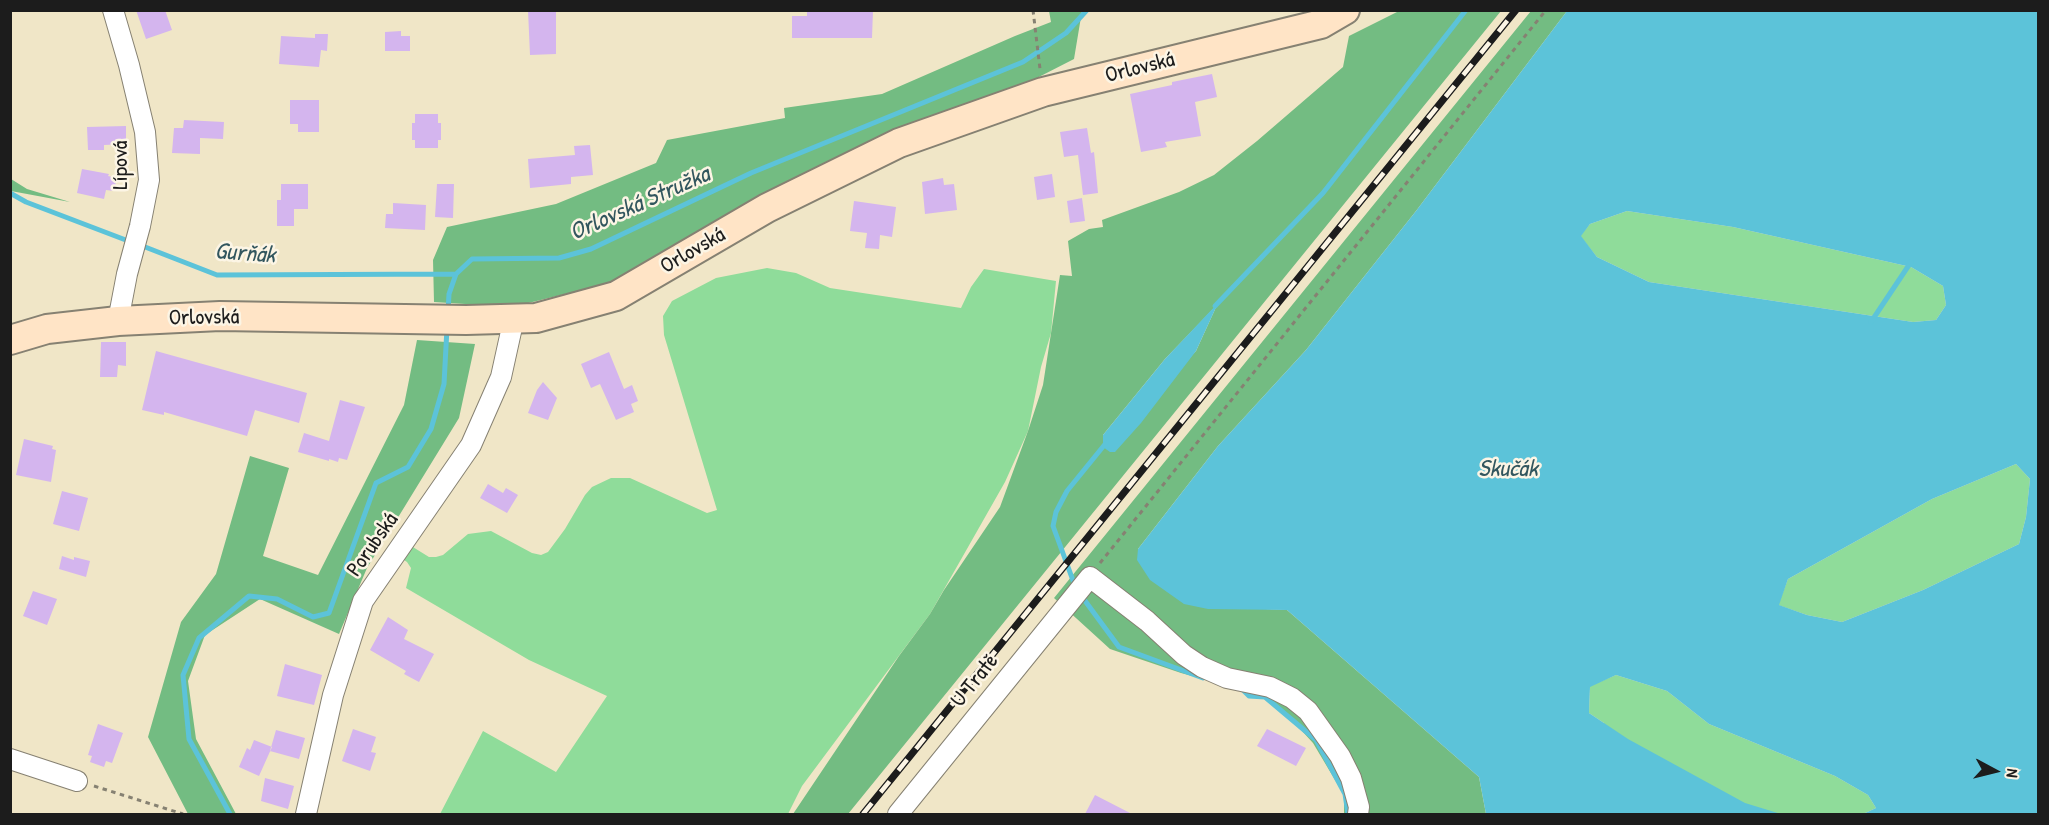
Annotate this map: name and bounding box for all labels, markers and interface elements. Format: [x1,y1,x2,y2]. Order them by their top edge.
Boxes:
street label: Orlovská [1103,47,1177,89]
street label: Lípová [108,141,134,189]
water label: Orlovská Stružka [566,160,714,248]
street label: Orlovská [656,222,730,280]
water label: Gurňák [214,238,276,270]
street label: Orlovská [169,304,239,332]
water label: Skučák [1478,456,1538,484]
street label: Porubská [342,508,404,582]
street label: U Tratě [946,649,1004,713]
north arrow [1965,741,2025,801]
text: N [2001,768,2024,779]

